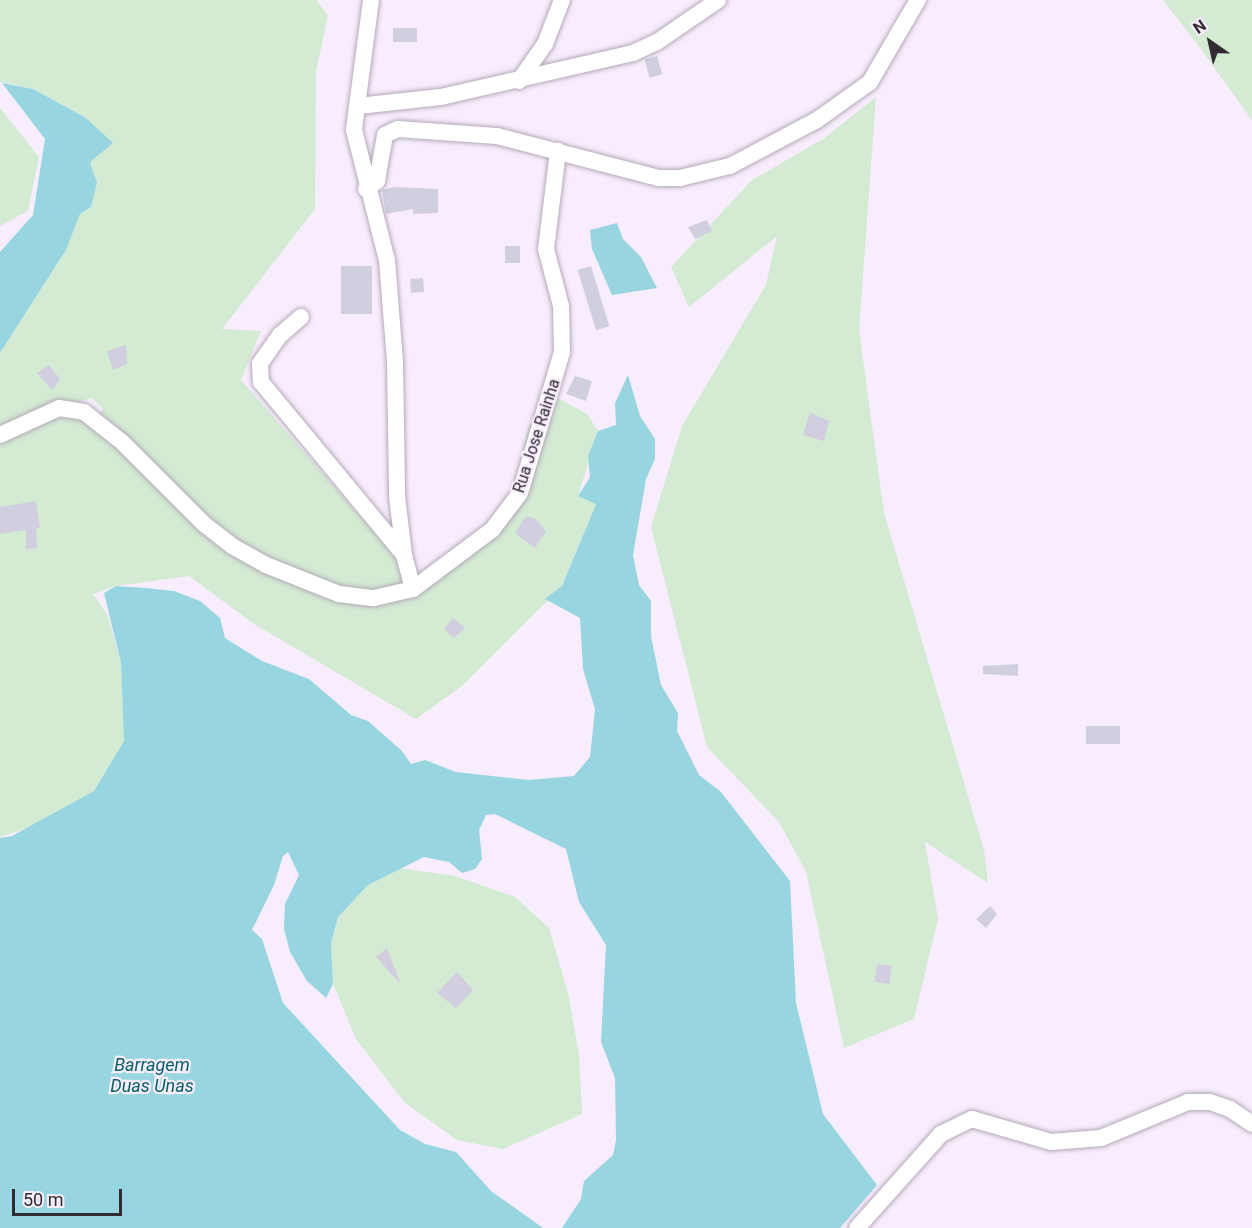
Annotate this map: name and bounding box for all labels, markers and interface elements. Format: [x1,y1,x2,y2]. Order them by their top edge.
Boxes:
north arrow [1180,12,1240,72]
text: N [1190,16,1210,38]
street label: Rua Jose Rainha [510,377,564,495]
water label: Barragem Duas Unas [110,1055,194,1098]
scale bar [15,1177,124,1215]
text: 50 m [23,1189,63,1210]

